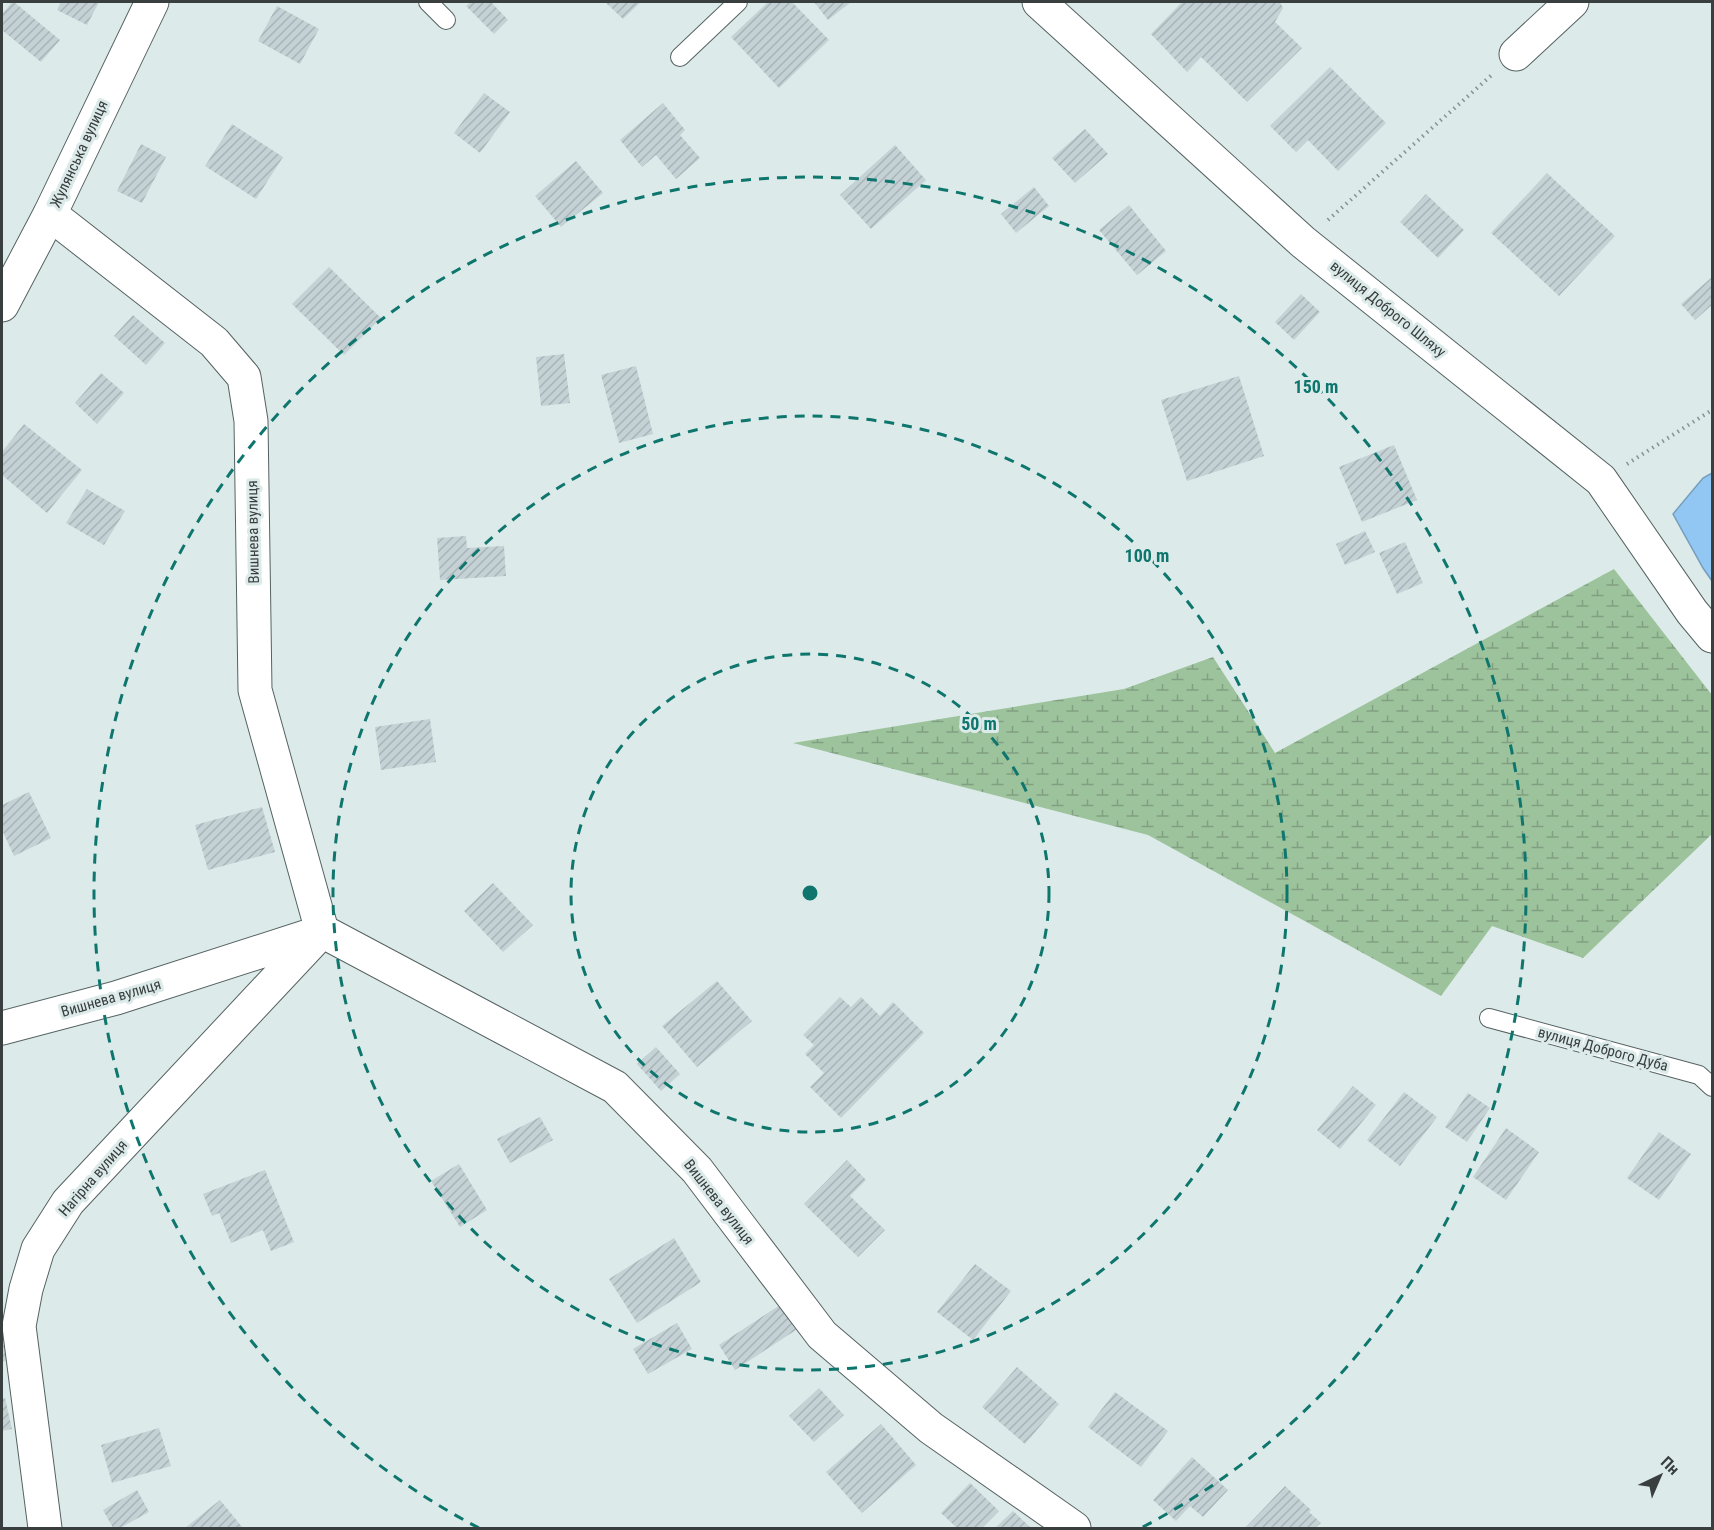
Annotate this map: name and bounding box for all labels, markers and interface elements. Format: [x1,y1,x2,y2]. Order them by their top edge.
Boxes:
street label: Жулянська вулиця [46,98,112,210]
street label: вулиця Доброго Шляху [1327,257,1449,361]
text: 150 m [1294,376,1338,397]
street label: Вишнева вулиця [243,480,263,584]
text: 100 m [1125,545,1169,566]
text: 50 m [961,713,997,734]
centre of rings [800,883,820,903]
street label: Вишнева вулиця [59,975,163,1021]
street label: вулиця Доброго Дуба [1536,1023,1670,1075]
street label: Нагірна вулиця [55,1136,131,1220]
street label: Вишнева вулиця [680,1156,758,1248]
north arrow [1630,1446,1690,1506]
text: Пн [1657,1453,1683,1479]

